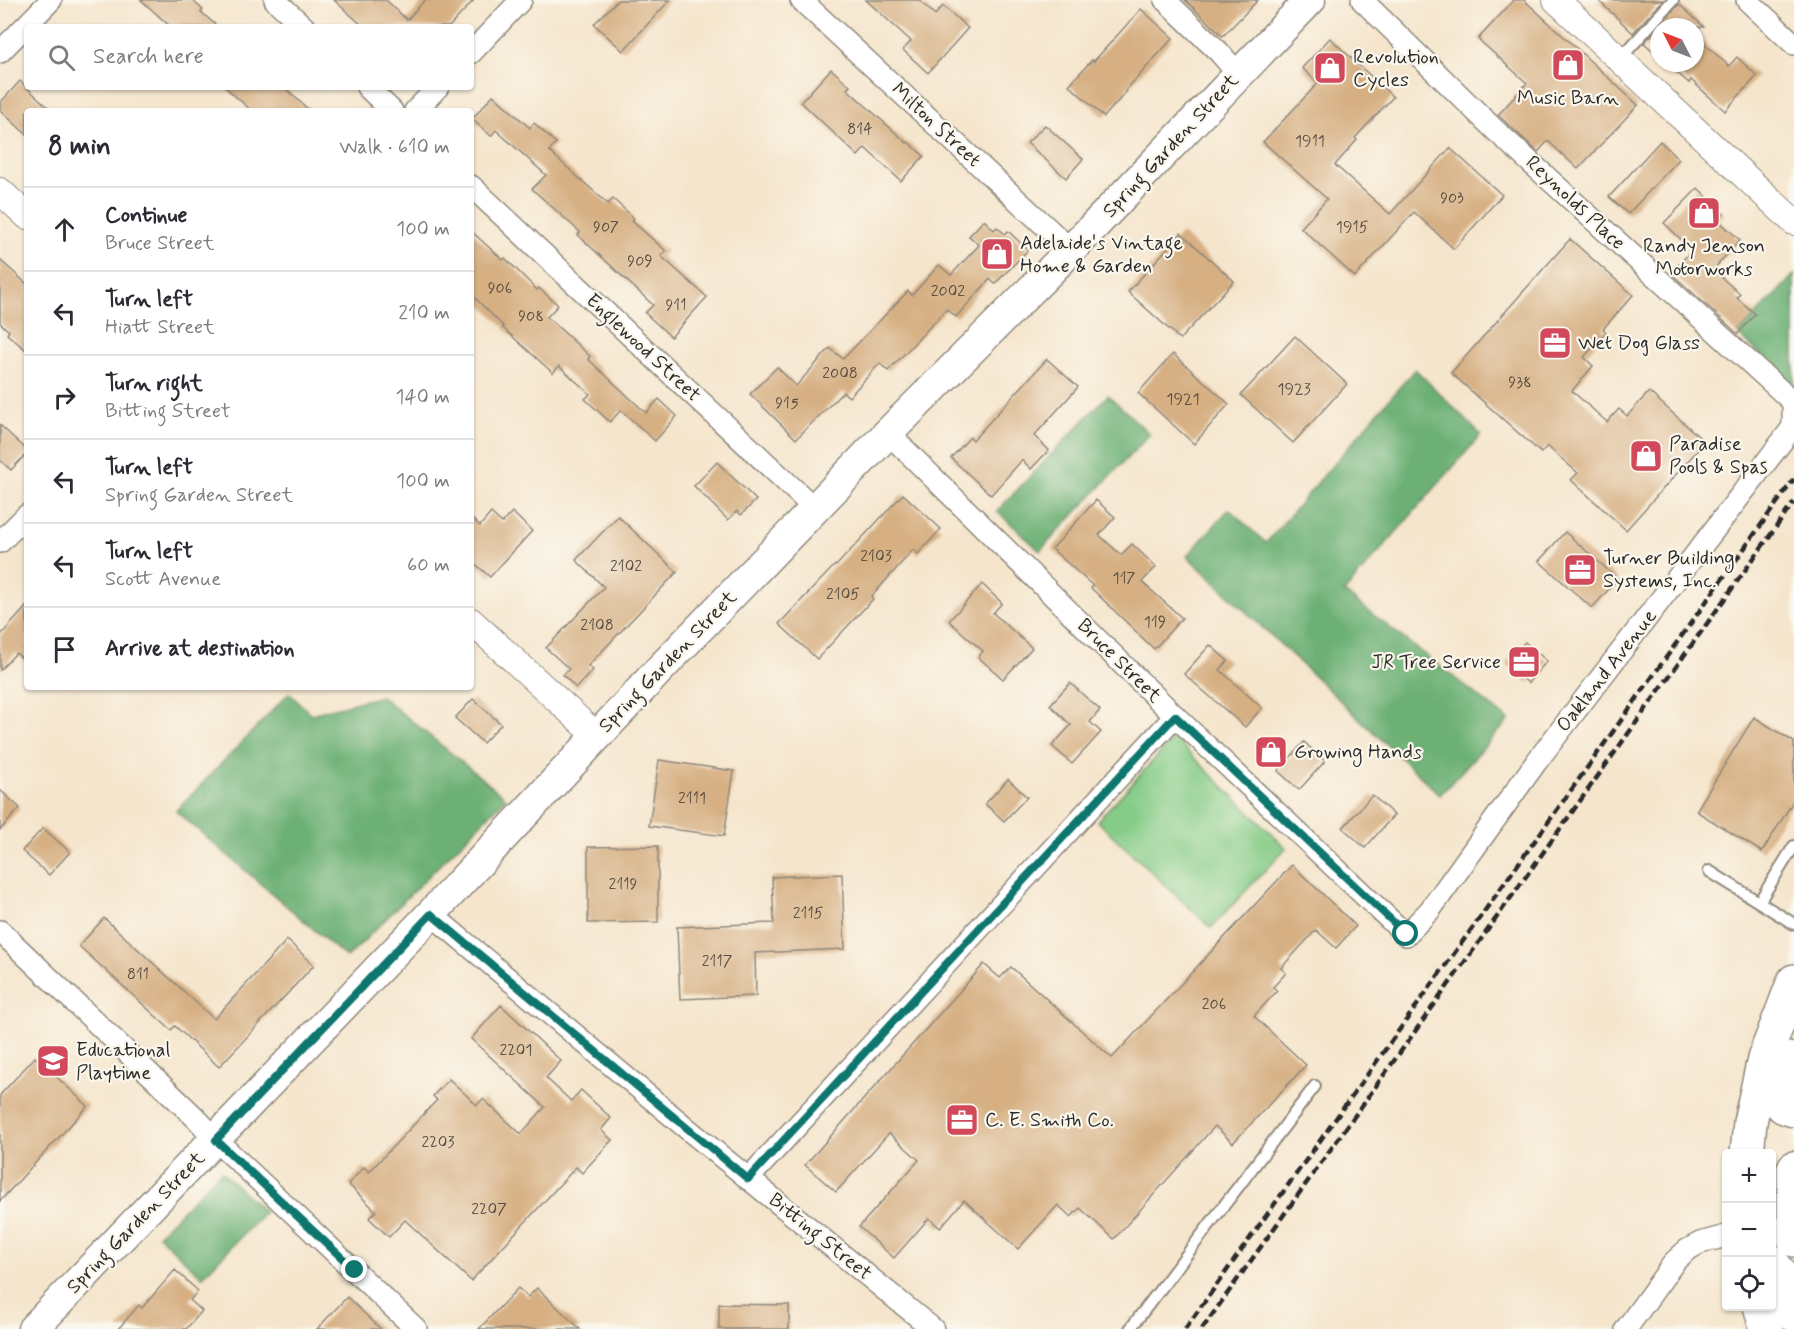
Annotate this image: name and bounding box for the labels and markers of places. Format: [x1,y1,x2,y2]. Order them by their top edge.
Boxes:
place label: Revolution Cycles [1353,44,1439,94]
shop icon: Music Barn [1550,47,1586,83]
shop icon: Revolution Cycles [1312,50,1348,86]
place label: Music Barn [1517,85,1619,112]
shop icon: Randy Jenson Motorworks [1686,195,1722,231]
place label: Adelaide's Vintage Home & Garden [1020,230,1183,280]
place label: Randy Jenson Motorworks [1643,233,1765,283]
shop icon: Adelaide's Vintage Home & Garden [979,236,1015,272]
office icon: Wet Dog Glass [1537,325,1573,361]
place label: Wet Dog Glass [1578,330,1700,357]
place label: Paradise Pools & Spas [1669,431,1768,481]
shop icon: Paradise Pools & Spas [1628,438,1664,474]
place label: Turner Building Systems, Inc. [1603,545,1735,595]
office icon: Turner Building Systems, Inc. [1562,552,1598,588]
office icon: JR Tree Service [1506,644,1542,680]
place label: JR Tree Service [1371,649,1501,676]
shop icon: Growing Hands [1253,734,1289,770]
place label: Growing Hands [1294,739,1422,767]
place label: Educational Playtime [76,1037,171,1087]
school or university icon: Educational Playtime [35,1043,71,1079]
office icon: C. E. Smith Co. [944,1102,980,1138]
place label: C. E. Smith Co. [985,1107,1114,1134]

